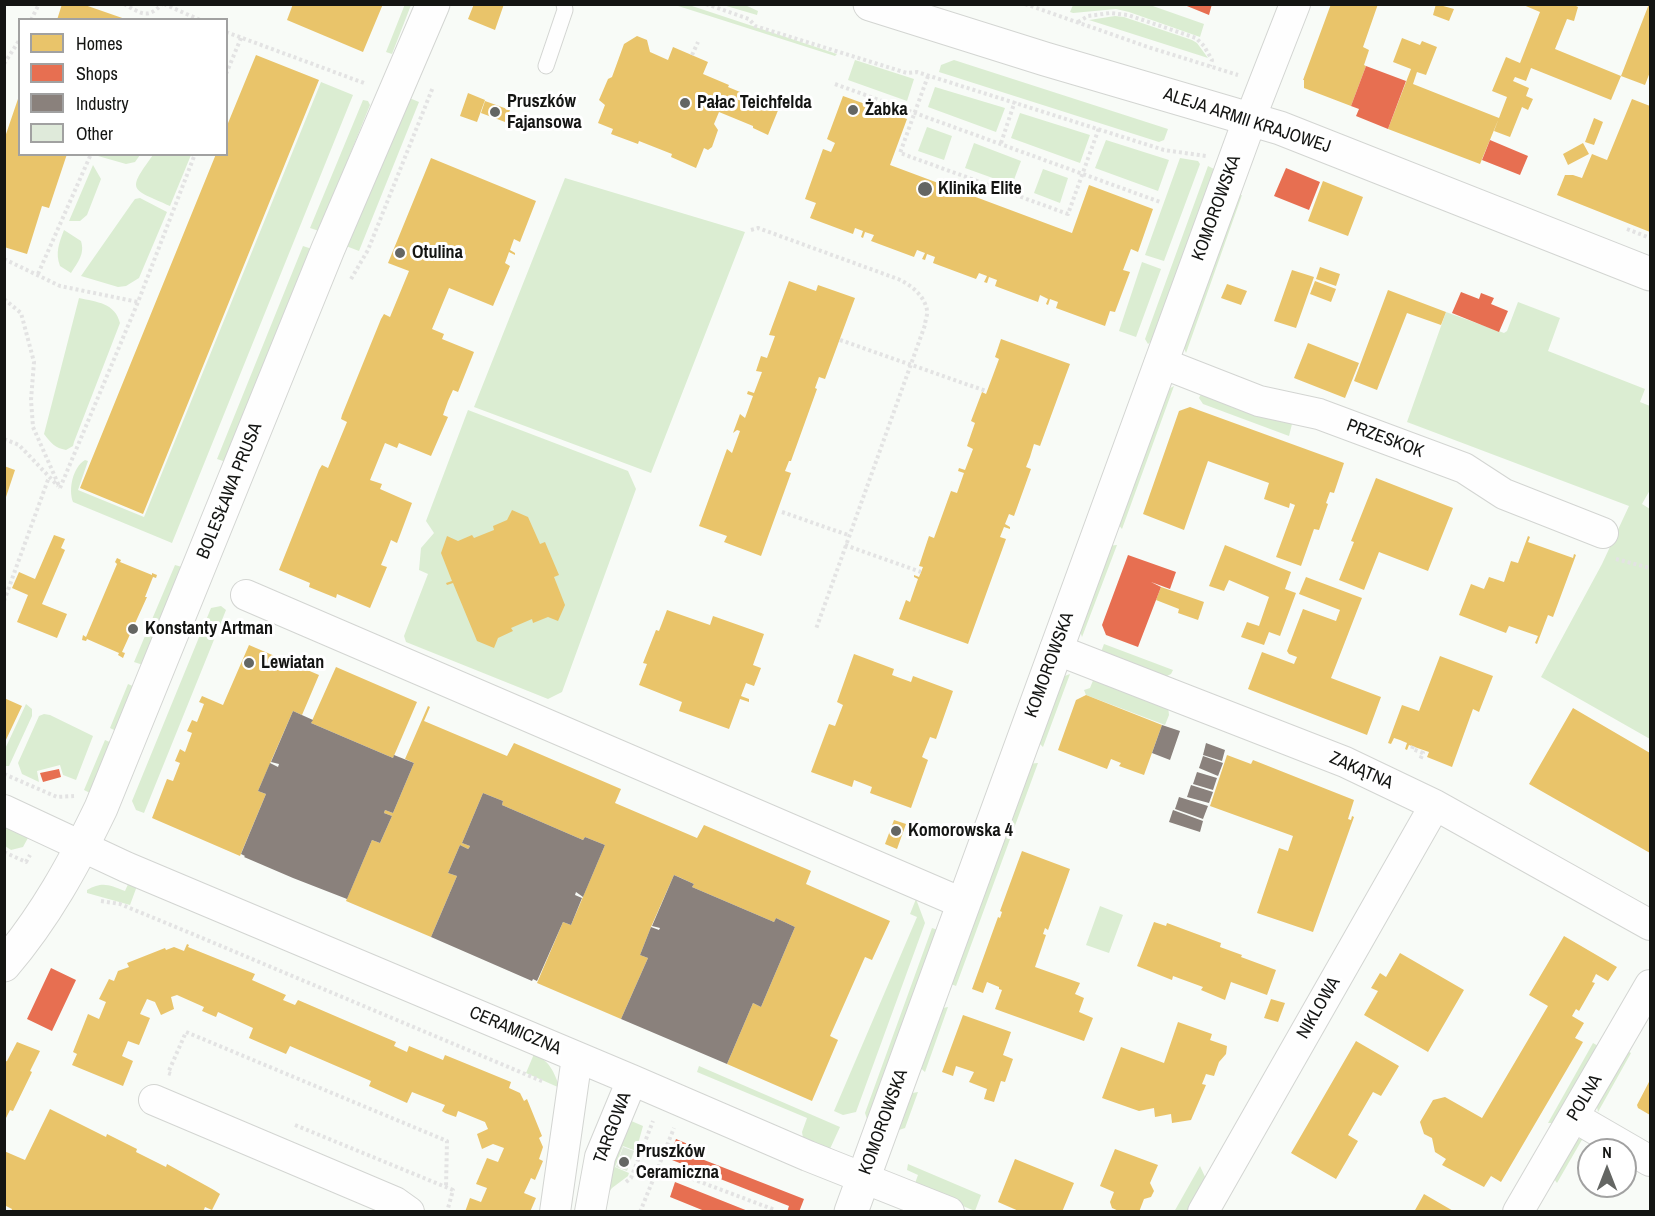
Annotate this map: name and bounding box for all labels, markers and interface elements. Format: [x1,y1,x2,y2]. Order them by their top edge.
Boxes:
legend [18,18,228,156]
text: Homes [76,31,123,56]
text: Shops [76,61,118,86]
street label: ALEJA ARMII KRAJOWEJ [1161,84,1333,158]
text: Industry [76,91,129,116]
place label: Pruszków Fajansowa [507,91,582,134]
place label: Pałac Teichfelda [697,92,812,114]
marker: Pałac Teichfelda [678,96,692,110]
place label: Żabka [865,99,908,121]
marker: Żabka [846,103,860,117]
marker: Pruszków Fajansowa [488,105,502,119]
text: Other [76,121,113,146]
street label: KOMOROWSKA [1188,152,1246,264]
place label: Klinika Elite [938,178,1022,200]
marker: Klinika Elite [916,180,934,198]
place label: Otulina [412,242,463,264]
marker: Otulina [393,246,407,260]
street label: PRZESKOK [1344,415,1426,463]
street label: BOLESŁAWA PRUSA [193,420,267,562]
street label: KOMOROWSKA [1021,609,1079,721]
place label: Konstanty Artman [145,618,273,640]
marker: Konstanty Artman [126,622,140,636]
place label: Lewiatan [261,652,324,674]
marker: Lewiatan [242,656,256,670]
street label: ZAKĄTNA [1326,748,1396,794]
place label: Komorowska 4 [908,820,1013,842]
marker: Komorowska 4 [889,824,903,838]
street label: NIKLOWA [1293,973,1345,1043]
street label: CERAMICZNA [466,1002,564,1060]
street label: KOMOROWSKA [855,1066,913,1178]
street label: POLNA [1563,1071,1607,1125]
street label: TARGOWA [590,1089,636,1167]
north arrow [1577,1138,1637,1198]
place label: Pruszków Ceramiczna [636,1141,719,1184]
text: N [1602,1141,1612,1163]
marker: Pruszków Ceramiczna [617,1155,631,1169]

